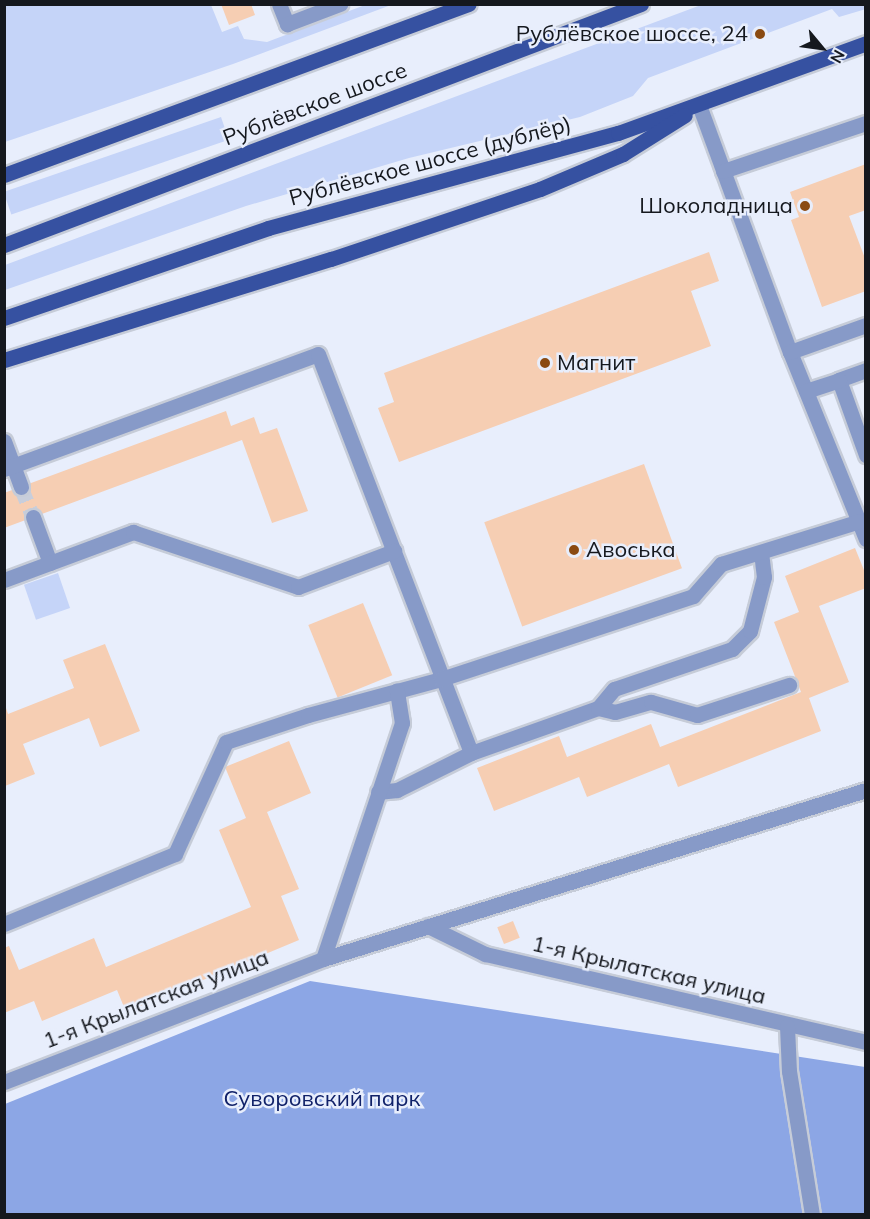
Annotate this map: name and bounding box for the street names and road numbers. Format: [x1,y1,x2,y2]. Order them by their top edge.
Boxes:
street label: Рублёвское шоссе [219,57,411,151]
street label: Рублёвское шоссе (дублёр) [286,111,574,211]
street label: 1-я Крылатская улица [529,930,769,1010]
street label: 1-я Крылатская улица [40,944,272,1054]

